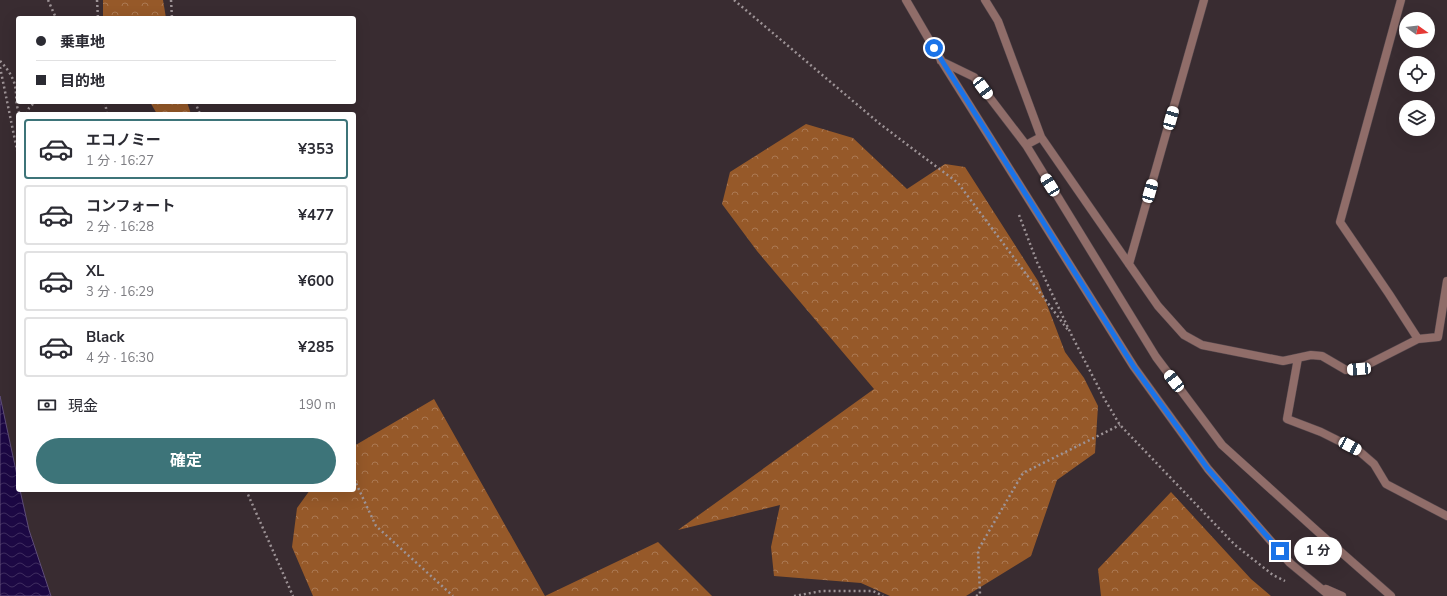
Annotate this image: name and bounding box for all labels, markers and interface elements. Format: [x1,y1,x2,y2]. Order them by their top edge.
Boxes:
north arrow [1399,12,1435,48]
map controls [1399,12,1435,136]
text: 乗車地 [60,32,105,52]
route start [925,39,943,57]
button: locate [1399,56,1435,92]
text: 目的地 [60,71,105,91]
car [971,75,995,101]
button: layers [1399,100,1435,136]
car [1162,105,1180,131]
text: エコノミー [86,130,161,150]
icon: car [38,131,74,167]
text: ¥353 [298,139,334,159]
text: 1 分 · 16:27 [86,152,154,170]
car [1039,172,1061,198]
car [1141,178,1159,204]
text: コンフォート [86,196,176,216]
icon: car [38,197,74,233]
text: ¥477 [298,205,334,225]
text: 2 分 · 16:28 [86,218,154,236]
text: XL [86,261,105,281]
icon: car [38,263,74,299]
text: ¥600 [298,271,334,291]
text: 3 分 · 16:29 [86,283,154,301]
text: Black [86,327,124,347]
icon: car [38,329,74,365]
text: ¥285 [298,337,334,357]
text: 4 分 · 16:30 [86,349,154,367]
car [1347,362,1371,376]
car [1162,368,1186,394]
icon: cash [36,394,58,416]
text: 現金 [68,396,98,416]
text: 190 m [298,396,336,414]
car [1337,435,1363,457]
button: 確定 [36,438,336,484]
callout: 1 分 [1294,537,1342,565]
route end [1271,542,1289,560]
text: 1 分 [1306,542,1330,560]

